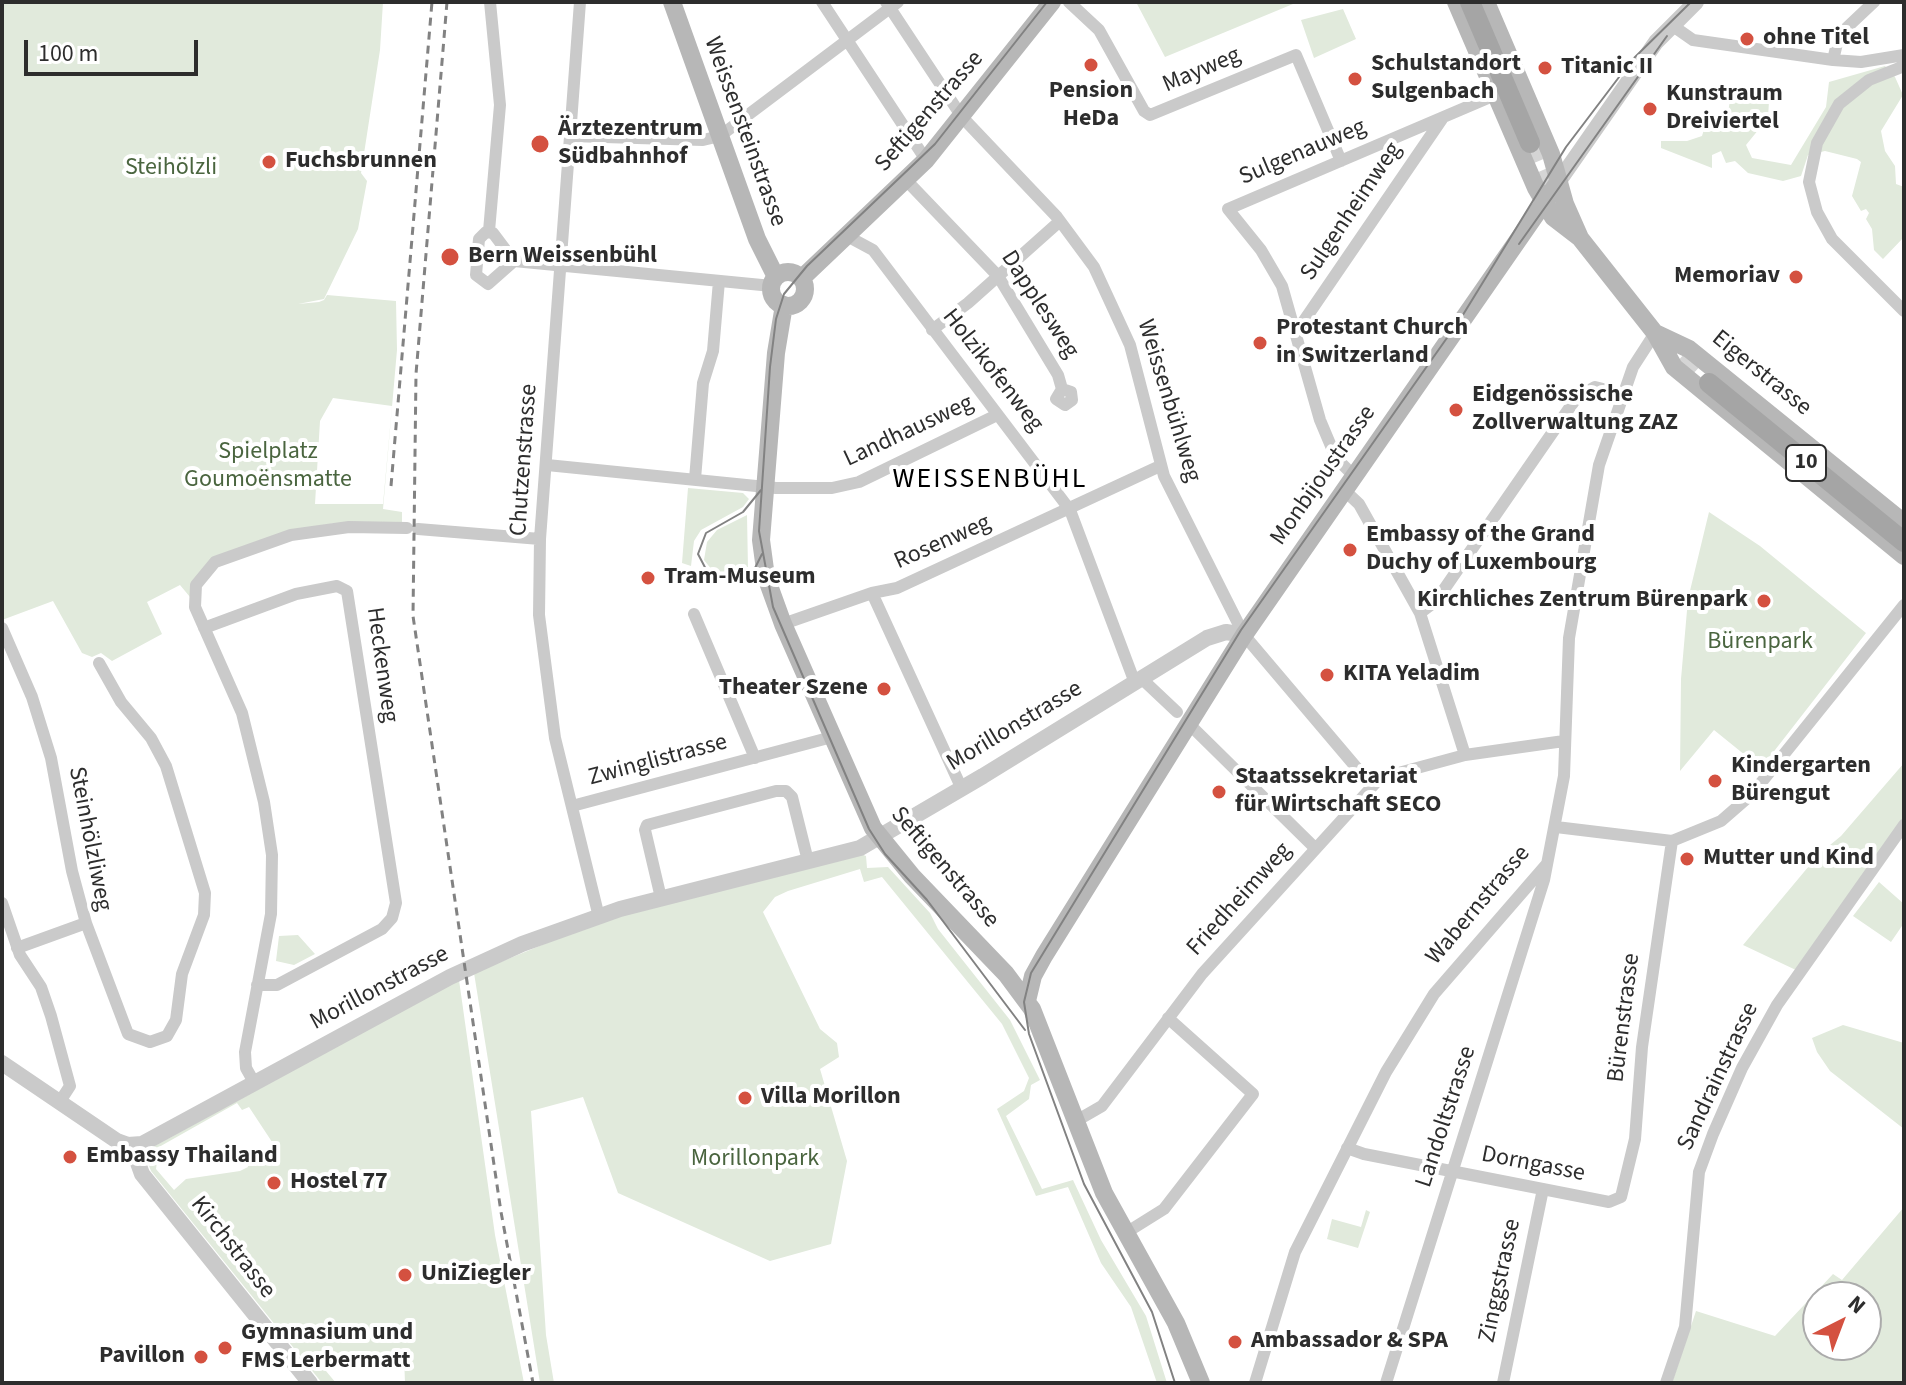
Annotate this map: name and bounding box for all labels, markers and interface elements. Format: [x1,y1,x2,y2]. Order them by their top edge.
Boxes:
scale bar [28,24,202,74]
place label: ohne Titel [1763,25,1869,53]
marker: ohne Titel [1738,30,1756,48]
street label: Weissensteinstrasse [696,33,792,231]
text: 100 m [38,36,98,71]
street label: Mayweg [1159,42,1245,100]
street label: Seftigenstrasse [870,46,990,178]
place label: Schulstandort Sulgenbach [1371,51,1521,107]
place label: Titanic II [1561,54,1653,82]
marker: Pension HeDa [1082,56,1100,74]
marker: Titanic II [1536,59,1554,77]
marker: Schulstandort Sulgenbach [1346,70,1364,88]
place label: Pension HeDa [1049,78,1133,134]
place label: Kunstraum Dreiviertel [1666,81,1783,137]
marker: Kunstraum Dreiviertel [1641,100,1659,118]
street label: Sulgenauweg [1235,113,1371,193]
place label: Ärztezentrum Südbahnhof [558,116,703,172]
marker: Ärztezentrum Südbahnhof [529,133,551,155]
street label: Sulgenheimweg [1295,137,1409,287]
place label: Fuchsbrunnen [285,148,437,176]
marker: Fuchsbrunnen [260,153,278,171]
park label: Steihölzli [125,155,217,183]
place label: Bern Weissenbühl [468,243,657,271]
marker: Bern Weissenbühl [439,246,461,268]
street label: Dapplesweg [994,246,1084,364]
place label: Memoriav [1674,263,1780,291]
marker: Memoriav [1787,268,1805,286]
street label: Holzikofenweg [935,304,1049,438]
place label: Protestant Church in Switzerland [1276,315,1468,371]
street label: Weissenbühlweg [1130,316,1206,486]
street label: Eigerstrasse [1705,325,1817,423]
marker: Protestant Church in Switzerland [1251,334,1269,352]
place label: Eidgenössische Zollverwaltung ZAZ [1472,382,1678,438]
street label: Chutzenstrasse [505,383,545,537]
street label: Landhausweg [840,389,978,475]
street label: Monbijoustrasse [1265,400,1383,552]
marker: Eidgenössische Zollverwaltung ZAZ [1447,401,1465,419]
park label: Spielplatz Goumoënsmatte [184,439,352,495]
road number: 10 [1786,445,1826,481]
district label: WEISSENBÜHL [893,464,1087,498]
street label: Rosenweg [890,509,996,577]
place label: Embassy of the Grand Duchy of Luxembourg [1366,522,1597,578]
marker: Embassy of the Grand Duchy of Luxembourg [1341,541,1359,559]
place label: Tram-Museum [664,564,816,592]
marker: Tram-Museum [639,569,657,587]
place label: Kirchliches Zentrum Bürenpark [1417,587,1748,615]
marker: Kirchliches Zentrum Bürenpark [1755,592,1773,610]
street label: Heckenweg [359,606,403,724]
park label: Bürenpark [1707,629,1813,657]
place label: KITA Yeladim [1343,661,1480,689]
marker: KITA Yeladim [1318,666,1336,684]
place label: Theater Szene [719,675,868,703]
street label: Morillonstrasse [942,675,1088,779]
marker: Theater Szene [875,680,893,698]
street label: Zwinglistrasse [585,729,731,793]
place label: Kindergarten Bürengut [1731,753,1871,809]
street label: Steinhölzliweg [61,764,117,914]
place label: Staatssekretariat für Wirtschaft SECO [1235,764,1441,820]
marker: Kindergarten Bürengut [1706,772,1724,790]
marker: Staatssekretariat für Wirtschaft SECO [1210,783,1228,801]
street label: Seftigenstrasse [884,802,1004,934]
street label: Friedheimweg [1182,837,1298,963]
street label: Wabernstrasse [1421,841,1537,971]
place label: Mutter und Kind [1703,845,1874,873]
marker: Mutter und Kind [1678,850,1696,868]
street label: Morillonstrasse [306,940,454,1038]
street label: Bürenstrasse [1603,952,1647,1084]
street label: Sandrainstrasse [1672,998,1766,1156]
street label: Landoltstrasse [1411,1043,1483,1191]
place label: Villa Morillon [761,1084,901,1112]
marker: Villa Morillon [736,1089,754,1107]
street label: Dorngasse [1479,1141,1587,1189]
place label: Embassy Thailand [86,1143,278,1171]
park label: Morillonpark [691,1146,819,1174]
marker: Embassy Thailand [61,1148,79,1166]
place label: Hostel 77 [290,1169,388,1197]
marker: Hostel 77 [265,1174,283,1192]
street label: Kirchstrasse [183,1191,281,1305]
street label: Zinggstrasse [1474,1217,1528,1345]
place label: UniZiegler [421,1261,531,1289]
marker: UniZiegler [396,1266,414,1284]
north arrow [1802,1281,1882,1361]
text: N [1841,1288,1873,1321]
place label: Gymnasium und FMS Lerbermatt [241,1320,413,1376]
place label: Ambassador & SPA [1251,1328,1448,1356]
marker: Ambassador & SPA [1226,1333,1244,1351]
marker: Gymnasium und FMS Lerbermatt [216,1339,234,1357]
place label: Pavillon [99,1343,185,1371]
marker: Pavillon [192,1348,210,1366]

